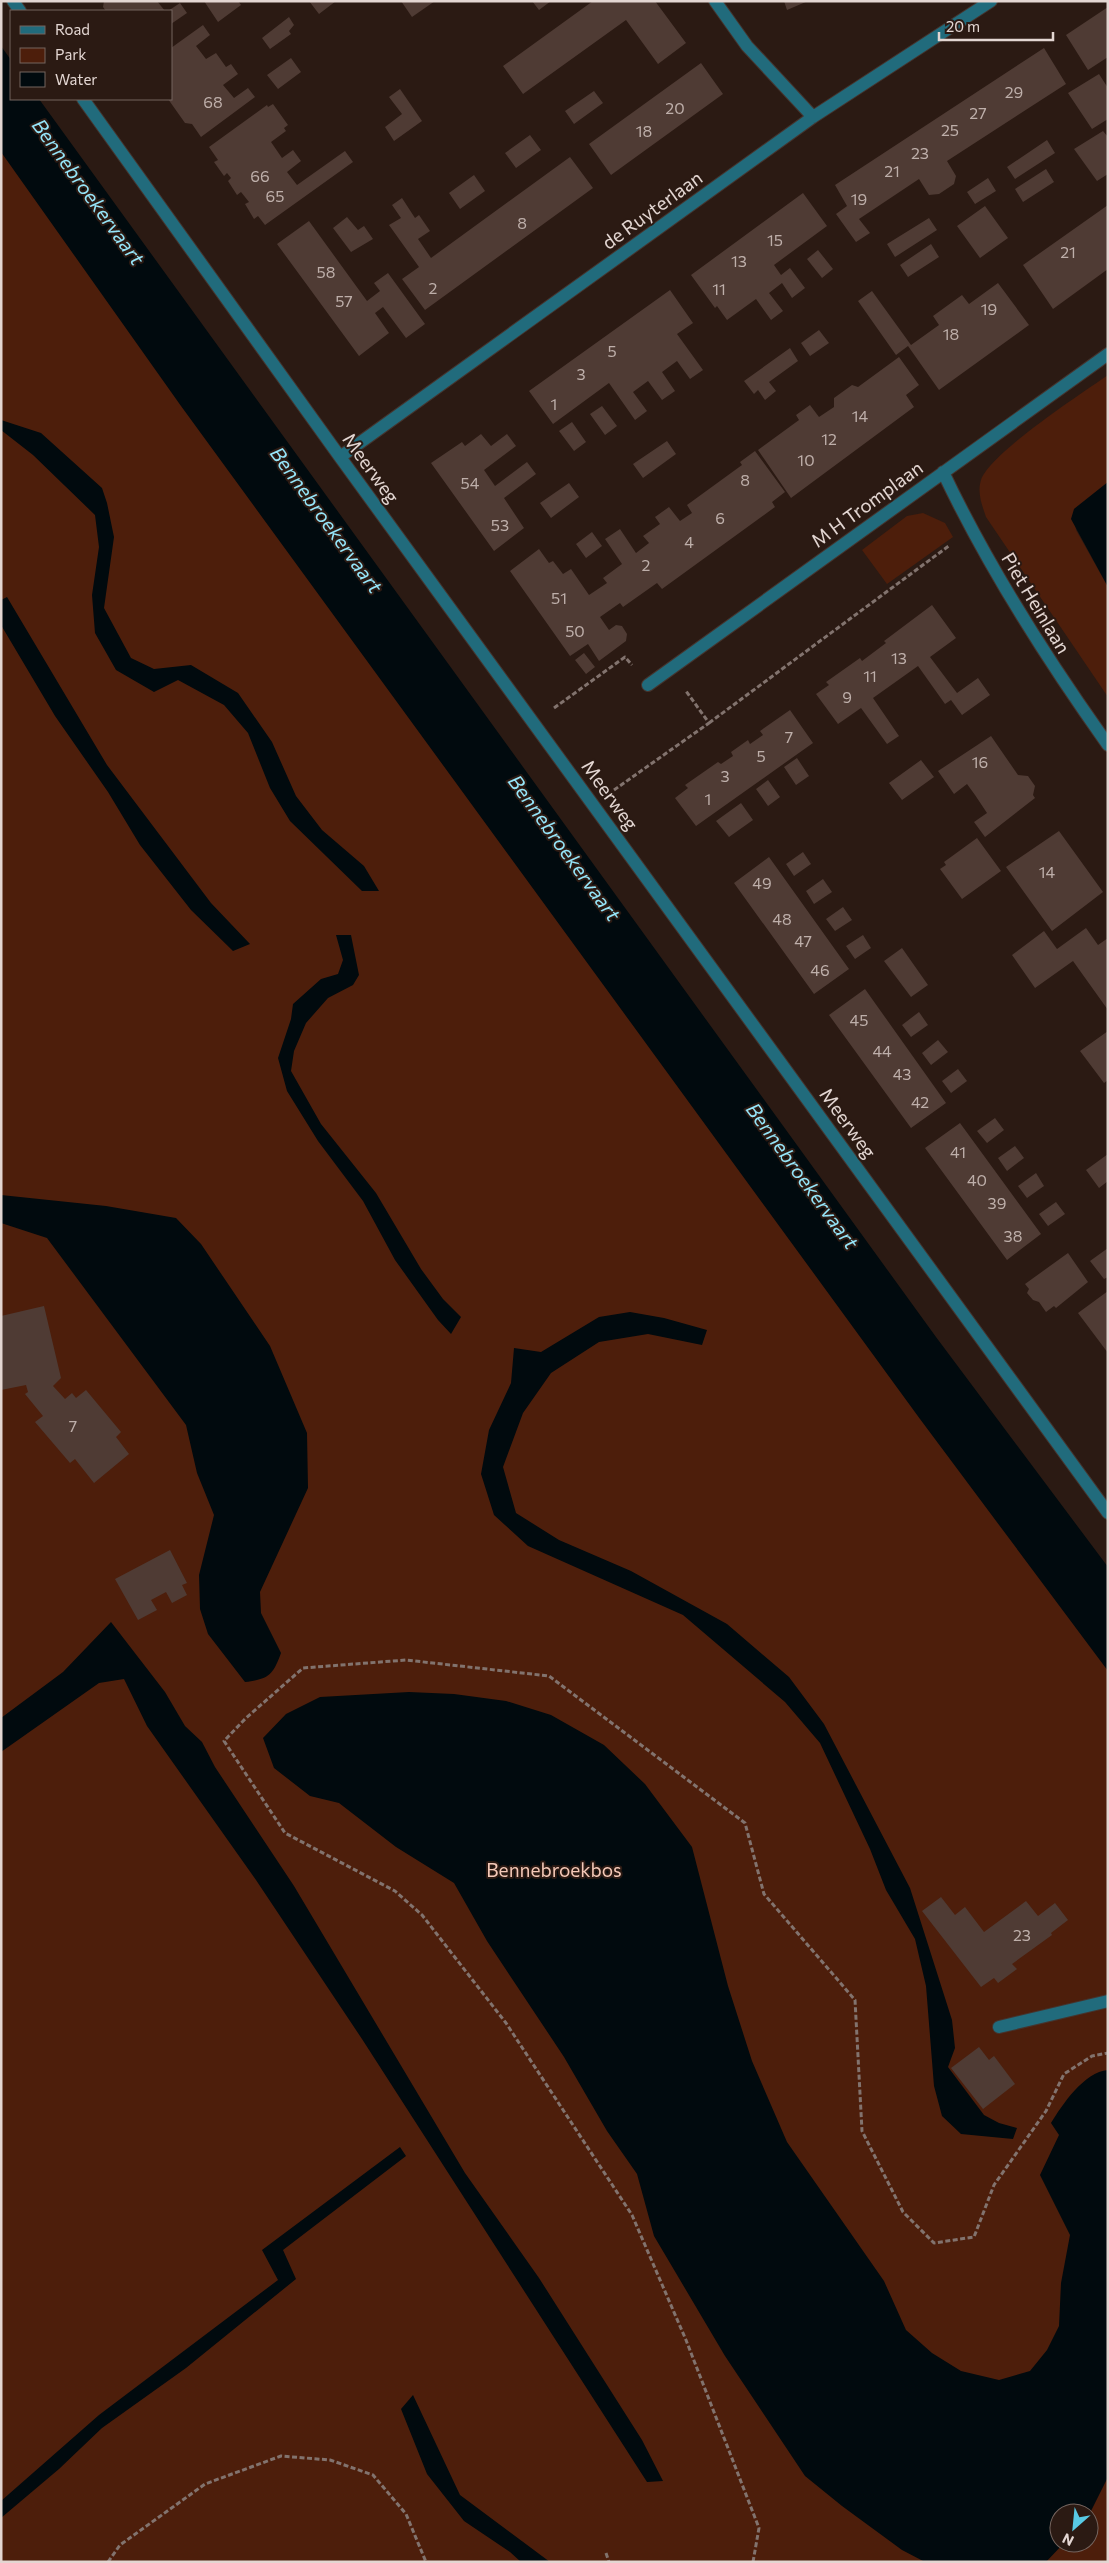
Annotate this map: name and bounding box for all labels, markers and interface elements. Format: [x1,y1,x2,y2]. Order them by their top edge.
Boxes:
legend [10,10,172,100]
scale bar [939,10,1053,42]
text: 20 m [946,17,980,35]
text: Road [55,20,90,38]
text: Park [55,45,86,63]
text: Water [55,70,97,88]
house number: 29 [1005,82,1023,101]
house number: 68 [203,92,223,111]
house number: 20 [665,98,685,117]
house number: 27 [969,103,987,122]
water label: Bennebroekervaart [28,114,150,270]
house number: 25 [941,120,959,139]
house number: 18 [636,121,652,140]
house number: 23 [911,143,929,162]
house number: 21 [884,161,900,180]
street label: de Ruyterlaan [597,165,706,254]
house number: 66 [250,166,270,185]
house number: 65 [266,186,284,205]
house number: 19 [851,189,867,208]
house number: 8 [517,213,527,232]
house number: 15 [767,230,783,249]
house number: 21 [1060,242,1076,261]
house number: 13 [731,251,747,270]
house number: 58 [317,262,335,281]
house number: 2 [429,278,438,297]
house number: 11 [712,279,726,298]
house number: 57 [335,291,353,310]
house number: 19 [981,299,997,318]
house number: 18 [943,324,959,343]
house number: 5 [607,341,617,360]
house number: 3 [576,364,586,383]
house number: 1 [551,394,557,413]
house number: 14 [852,406,869,425]
street label: Meerweg [338,428,405,507]
house number: 12 [821,429,837,448]
water label: Bennebroekervaart [266,442,388,598]
house number: 10 [797,450,815,469]
street label: M H Tromplaan [806,455,927,552]
house number: 8 [740,470,750,489]
house number: 54 [461,473,480,492]
house number: 6 [715,508,725,527]
house number: 53 [491,515,509,534]
house number: 4 [684,532,694,551]
street label: Piet Heinlaan [997,548,1076,657]
house number: 2 [642,555,651,574]
house number: 51 [551,588,567,607]
house number: 50 [565,621,585,640]
house number: 13 [891,648,907,667]
house number: 11 [863,666,877,685]
house number: 9 [842,687,852,706]
house number: 7 [785,727,793,746]
house number: 5 [756,746,766,765]
house number: 16 [972,752,988,771]
street label: Meerweg [577,755,644,834]
house number: 3 [720,766,730,785]
water label: Bennebroekervaart [504,770,626,926]
house number: 1 [705,789,711,808]
house number: 14 [1039,862,1056,881]
house number: 49 [752,873,772,892]
house number: 48 [772,909,792,928]
house number: 47 [794,931,812,950]
house number: 46 [810,960,830,979]
house number: 45 [850,1010,868,1029]
house number: 44 [872,1041,892,1060]
house number: 43 [893,1064,911,1083]
street label: Meerweg [815,1083,882,1162]
house number: 42 [911,1092,929,1111]
water label: Bennebroekervaart [742,1098,864,1254]
house number: 41 [950,1142,966,1161]
house number: 40 [967,1170,987,1189]
house number: 39 [988,1193,1006,1212]
house number: 38 [1004,1226,1022,1245]
house number: 7 [69,1416,77,1435]
park label: Bennebroekbos [486,1858,622,1881]
house number: 23 [1013,1925,1031,1944]
north arrow [1049,2503,1099,2553]
text: N [1059,2530,1076,2550]

